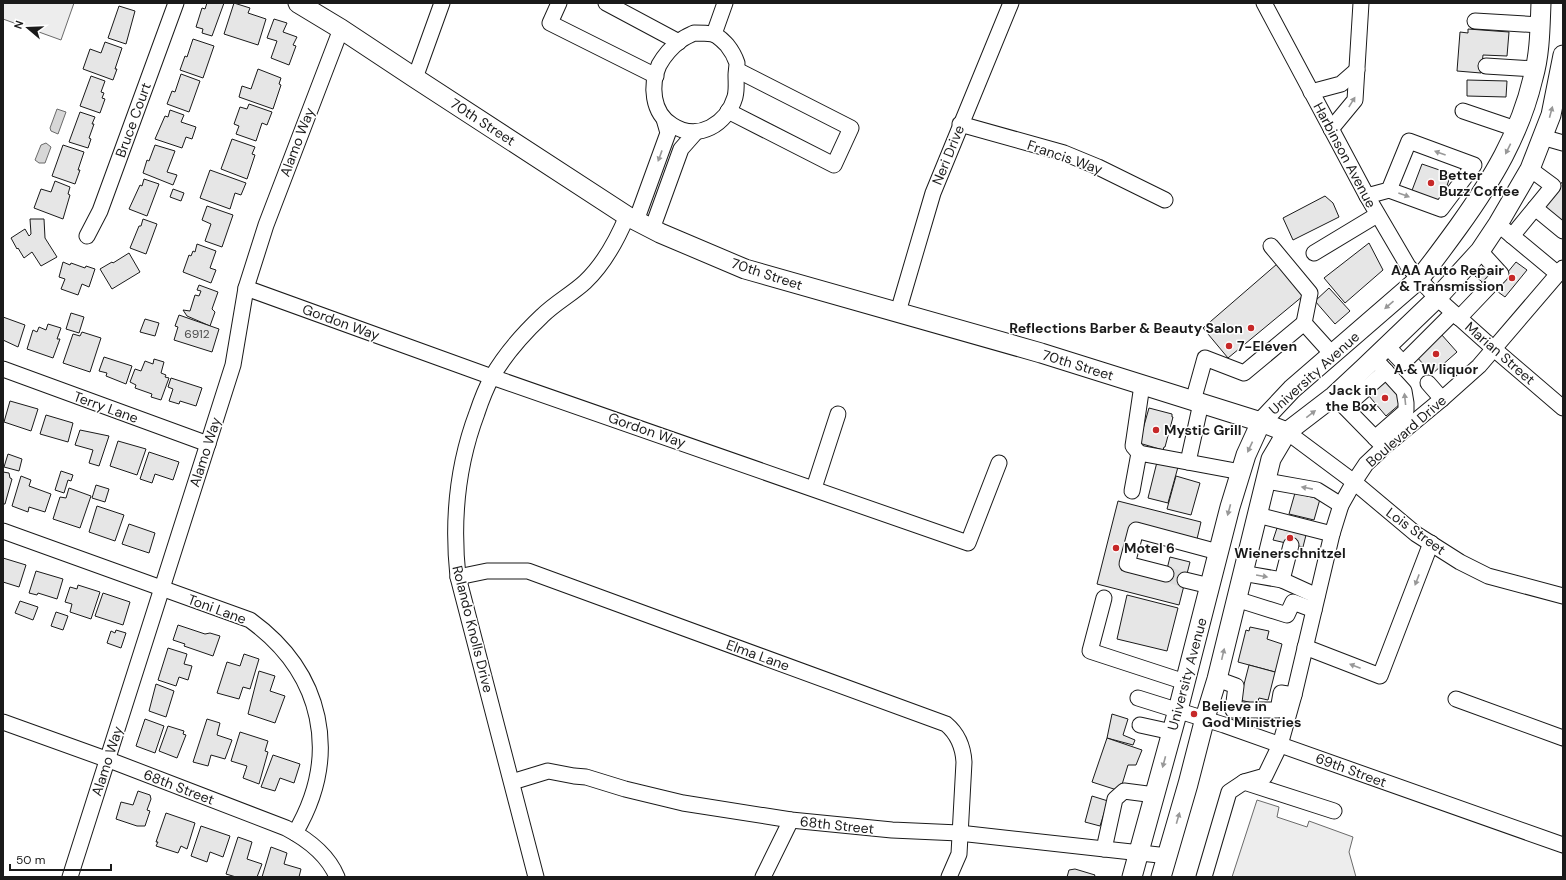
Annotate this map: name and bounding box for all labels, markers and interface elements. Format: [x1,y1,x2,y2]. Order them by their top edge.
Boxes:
north arrow [8,8,48,48]
text: N [11,19,26,31]
street label: Bruce Court [111,80,155,160]
street label: 70th Street [447,94,519,150]
one-way arrow [1348,97,1356,108]
street label: Harbinson Avenue [1310,99,1380,211]
street label: Alamo Way [276,105,318,179]
one-way arrow [1549,106,1555,118]
street label: Neri Drive [928,122,968,188]
street label: Francis Way [1025,136,1105,178]
one-way arrow [1505,143,1511,154]
one-way arrow [1434,149,1446,155]
one-way arrow [656,150,662,162]
place label: Better Buzz Coffee [1439,166,1519,200]
marker: Better Buzz Coffee [1426,178,1436,188]
one-way arrow [1398,192,1410,198]
street label: 70th Street [729,254,805,294]
place label: AAA Auto Repair & Transmission [1391,261,1504,295]
marker: AAA Auto Repair & Transmission [1507,273,1517,283]
street label: Gordon Way [300,300,382,344]
one-way arrow [1384,301,1395,310]
street label: Marian Street [1461,318,1539,388]
place label: Reflections Barber & Beauty Salon [1009,319,1243,337]
marker: Reflections Barber & Beauty Salon [1246,323,1256,333]
house number: 6912 [184,326,210,342]
street label: University Avenue [1265,328,1363,418]
place label: 7-Eleven [1237,337,1297,355]
marker: 7-Eleven [1224,341,1234,351]
street label: 70th Street [1040,346,1116,384]
marker: A & W liquor [1431,349,1441,359]
place label: A & W liquor [1394,360,1479,378]
place label: Jack in the Box [1325,381,1377,415]
street label: Terry Lane [71,387,141,427]
street label: Boulevard Drive [1362,391,1450,471]
marker: Jack in the Box [1380,393,1390,403]
one-way arrow [1402,393,1409,405]
street label: Gordon Way [606,408,688,452]
one-way arrow [1305,410,1316,418]
street label: Alamo Way [185,414,225,489]
place label: Mystic Grill [1164,421,1241,439]
marker: Mystic Grill [1151,425,1161,435]
one-way arrow [1247,441,1253,452]
one-way arrow [1301,485,1313,491]
one-way arrow [1226,503,1232,516]
street label: Lois Street [1383,503,1449,559]
marker: Wienerschnitzel [1285,533,1295,543]
place label: Motel 6 [1124,539,1175,557]
marker: Motel 6 [1111,543,1121,553]
place label: Wienerschnitzel [1234,544,1346,562]
street label: Rolando Knolls Drive [448,564,498,695]
one-way arrow [1256,574,1268,580]
one-way arrow [1414,574,1420,585]
street label: Toni Lane [185,590,249,628]
street label: University Avenue [1163,616,1211,732]
street label: Elma Lane [724,635,792,675]
one-way arrow [1220,648,1226,660]
one-way arrow [1348,662,1360,668]
place label: Believe in God Ministries [1202,697,1301,731]
marker: Believe in God Ministries [1189,709,1199,719]
street label: Alamo Way [87,723,127,798]
street label: 69th Street [1313,749,1389,791]
one-way arrow [1161,756,1167,768]
street label: 68th Street [141,765,217,809]
street label: 68th Street [799,812,875,838]
one-way arrow [1175,812,1181,824]
scale bar [10,846,111,872]
text: 50 m [16,852,45,868]

